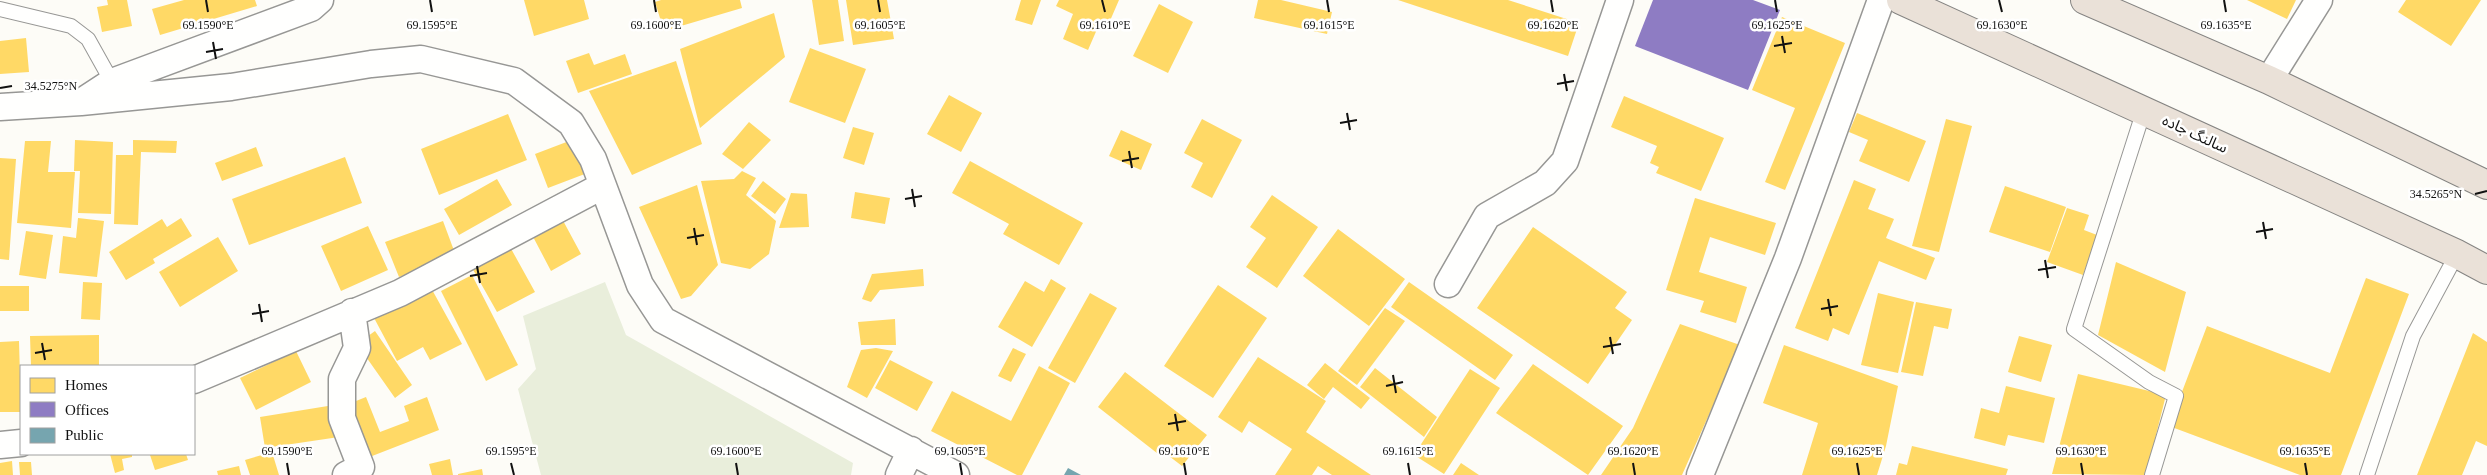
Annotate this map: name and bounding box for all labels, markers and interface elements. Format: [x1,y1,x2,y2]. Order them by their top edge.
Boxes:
text: 69.1590°E [182,18,234,32]
text: 69.1595°E [406,18,458,32]
text: 69.1600°E [630,18,682,32]
text: 69.1605°E [854,18,906,32]
text: 69.1610°E [1079,18,1131,32]
text: 69.1615°E [1303,18,1355,32]
text: 69.1620°E [1527,18,1579,32]
text: 69.1625°E [1751,18,1803,32]
text: 69.1630°E [1976,18,2028,32]
text: 69.1635°E [2200,18,2252,32]
text: 34.5275°N [25,79,78,93]
street label: سالنگ جاده [2160,112,2230,156]
text: 34.5265°N [2410,187,2463,201]
legend [20,365,195,455]
text: Homes [65,377,108,393]
text: Offices [65,402,109,418]
text: Public [65,427,104,443]
text: 69.1590°E [261,444,313,458]
text: 69.1595°E [485,444,537,458]
text: 69.1600°E [710,444,762,458]
text: 69.1605°E [934,444,986,458]
text: 69.1610°E [1158,444,1210,458]
text: 69.1615°E [1382,444,1434,458]
text: 69.1620°E [1607,444,1659,458]
text: 69.1625°E [1831,444,1883,458]
text: 69.1630°E [2055,444,2107,458]
text: 69.1635°E [2279,444,2331,458]

